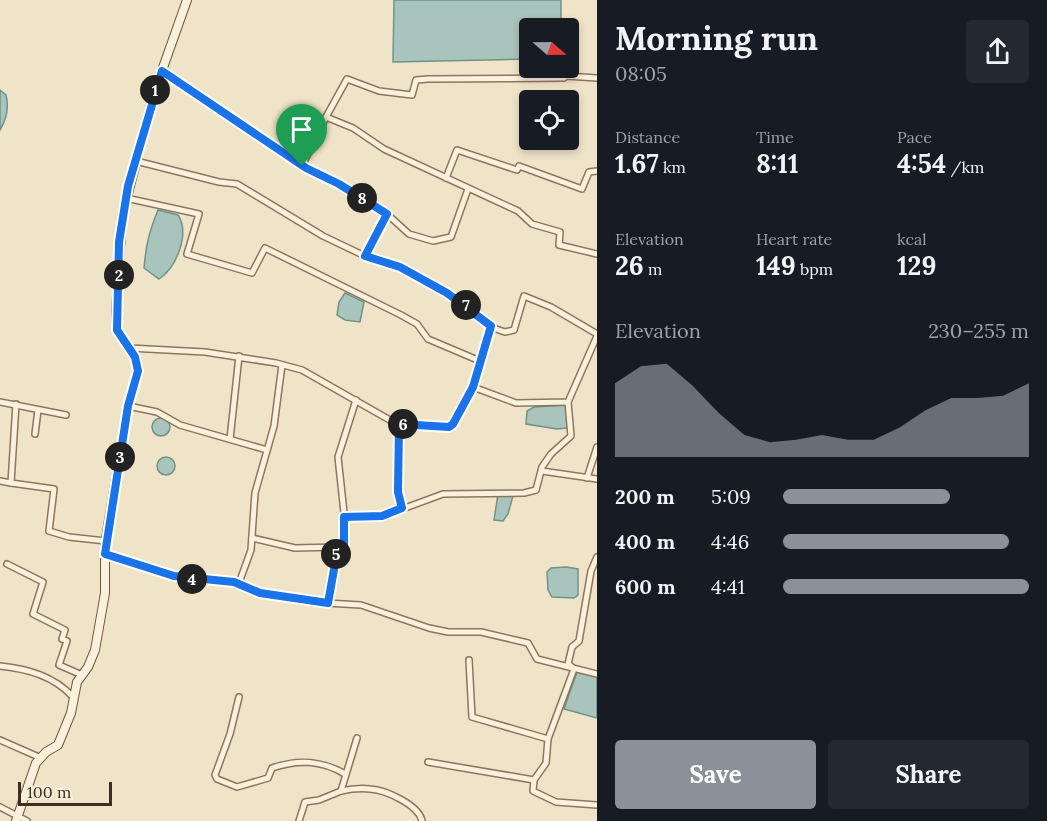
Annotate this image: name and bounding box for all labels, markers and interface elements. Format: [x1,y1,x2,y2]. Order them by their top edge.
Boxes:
text: Morning run [615,17,818,59]
north arrow [519,18,579,78]
map controls [519,18,579,150]
button: share [966,20,1029,83]
text: 08:05 [615,61,667,86]
pin: 1 [140,75,170,105]
text: 1 [152,80,158,100]
button: locate [519,90,579,150]
pin [276,104,327,166]
icon: arrive [285,113,318,146]
text: Distance [615,127,680,147]
text: Time [756,127,794,147]
text: Pace [897,127,932,147]
text: 1.67 [615,147,659,180]
text: 8:11 [756,147,798,180]
text: 4:54 [897,147,946,180]
text: km [659,157,686,177]
text: /km [946,157,984,177]
pin: 8 [347,183,377,213]
text: 8 [357,188,367,208]
text: Elevation [615,229,684,249]
text: Heart rate [756,229,832,249]
text: kcal [897,229,927,249]
text: 26 [615,249,644,282]
text: 149 [756,249,796,282]
text: 129 [897,249,936,282]
text: m [644,259,662,279]
text: bpm [796,259,833,279]
pin: 2 [104,260,134,290]
text: 2 [115,265,123,285]
pin: 7 [451,290,481,320]
text: 7 [462,295,470,315]
text: Elevation [615,318,701,343]
text: 230–255 m [928,318,1029,343]
pin: 6 [388,409,418,439]
text: 6 [398,414,408,434]
pin: 3 [105,442,135,472]
text: 3 [116,447,124,467]
text: 200 m [615,484,675,509]
text: 5:09 [711,484,751,509]
text: 400 m [615,529,675,554]
text: 4:46 [711,529,749,554]
pin: 5 [321,539,351,569]
text: 5 [332,544,340,564]
pin: 4 [177,564,207,594]
text: 4 [188,569,196,589]
text: 600 m [615,574,676,599]
text: 4:41 [711,574,745,599]
button: Save [615,740,816,809]
button: Share [828,740,1029,809]
scale bar [18,779,112,806]
text: 100 m [27,782,71,802]

